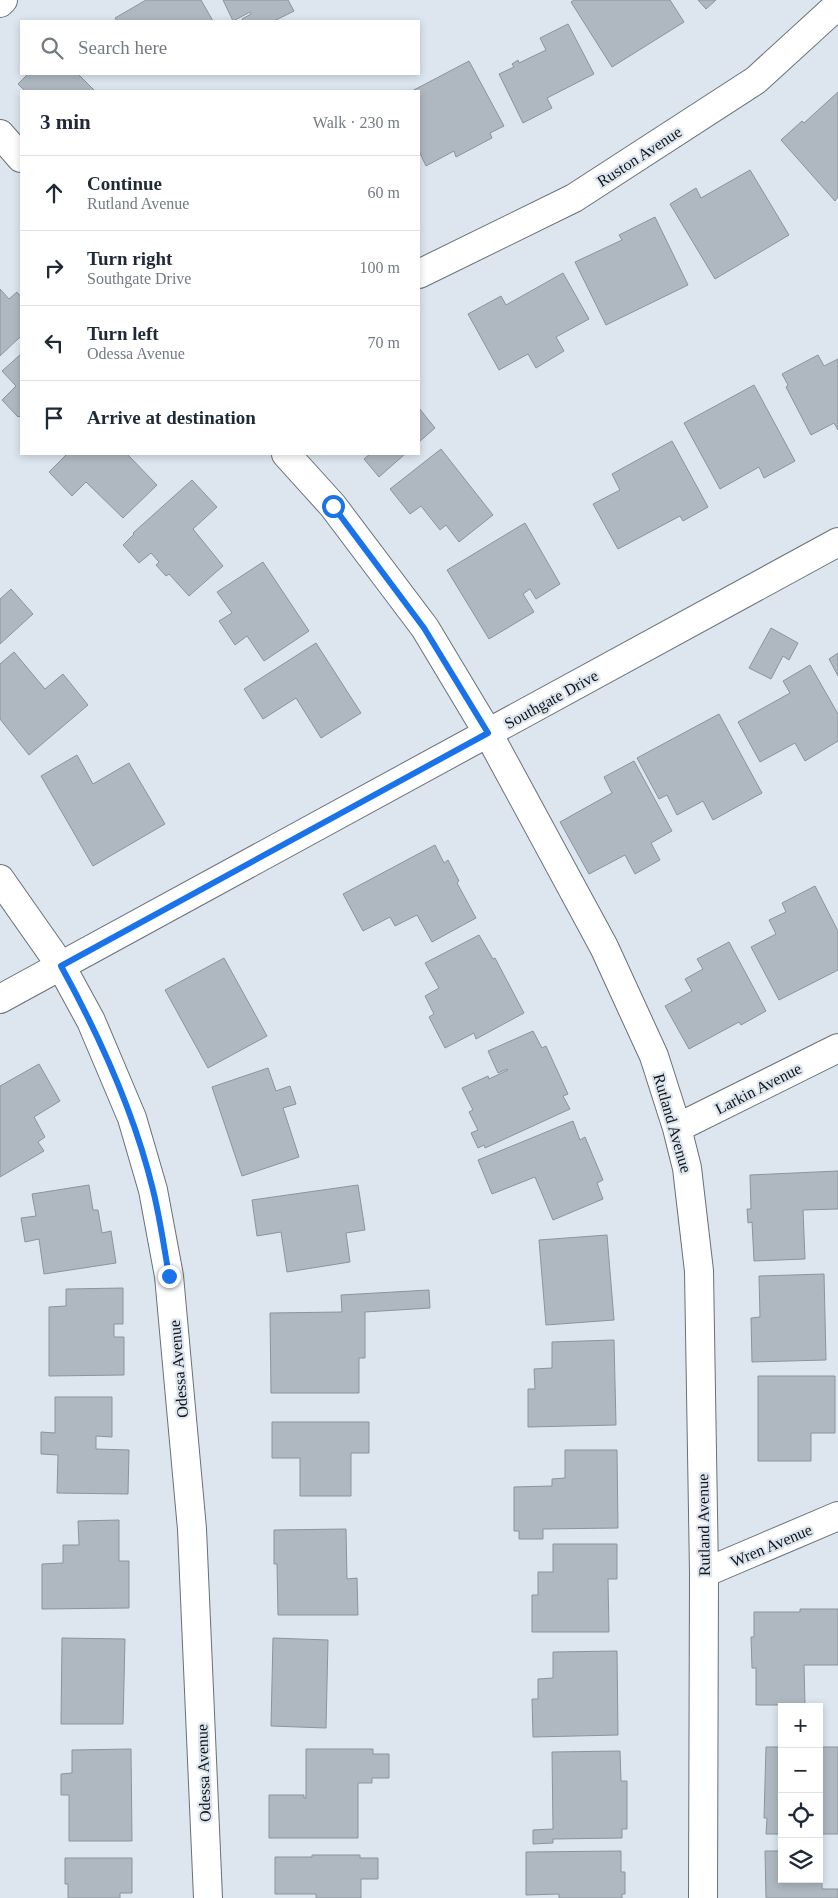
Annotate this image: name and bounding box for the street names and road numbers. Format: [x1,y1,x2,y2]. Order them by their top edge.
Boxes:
street label: Ruston Avenue [594,123,685,190]
street label: Southgate Drive [501,667,602,733]
street label: Larkin Avenue [712,1059,804,1117]
street label: Rutland Avenue [650,1072,695,1175]
street label: Odessa Avenue [166,1319,191,1418]
street label: Rutland Avenue [694,1474,713,1576]
street label: Wren Avenue [728,1521,814,1570]
street label: Odessa Avenue [193,1724,214,1822]

